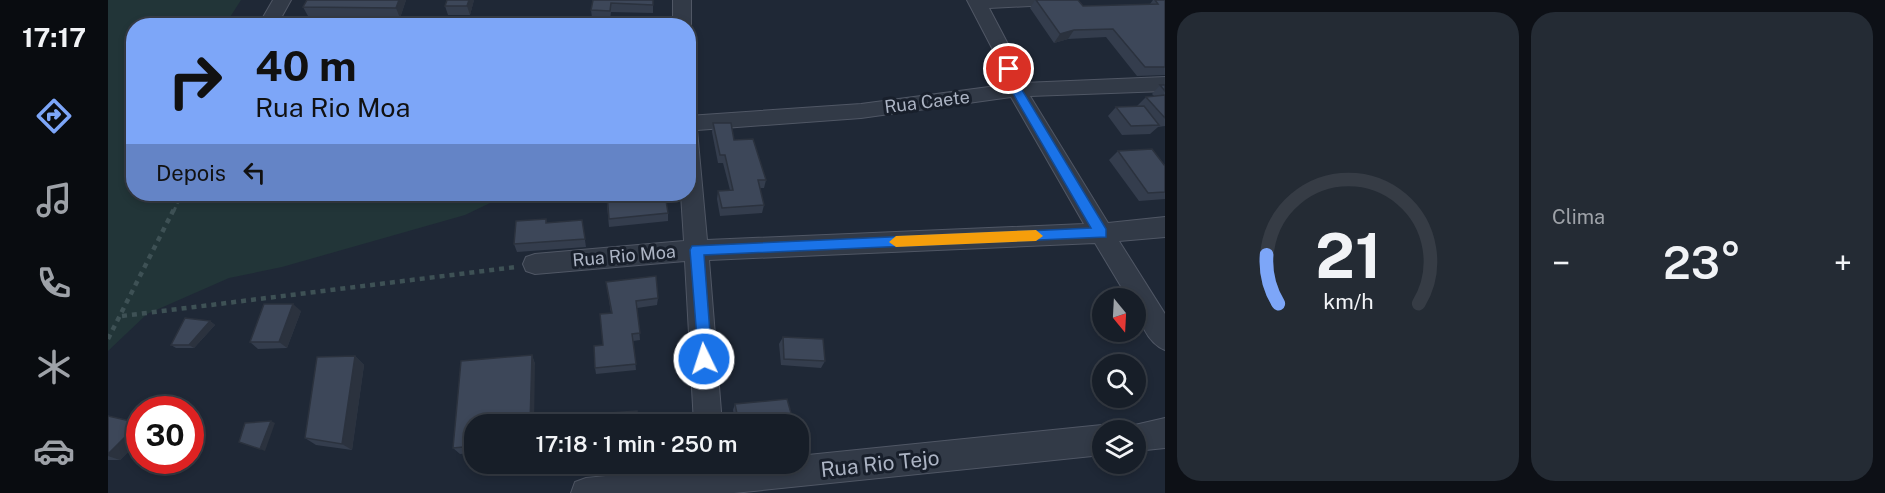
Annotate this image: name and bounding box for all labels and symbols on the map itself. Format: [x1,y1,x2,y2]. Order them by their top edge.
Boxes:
pin [983,43,1034,94]
street label: Rua Caete [883,86,971,117]
street label: Rua Rio Moa [571,241,676,270]
north arrow [1092,288,1146,342]
position arrow [672,327,736,391]
speed limit sign: 30 [126,396,204,474]
street label: Rua Rio Tejo [819,445,941,482]

